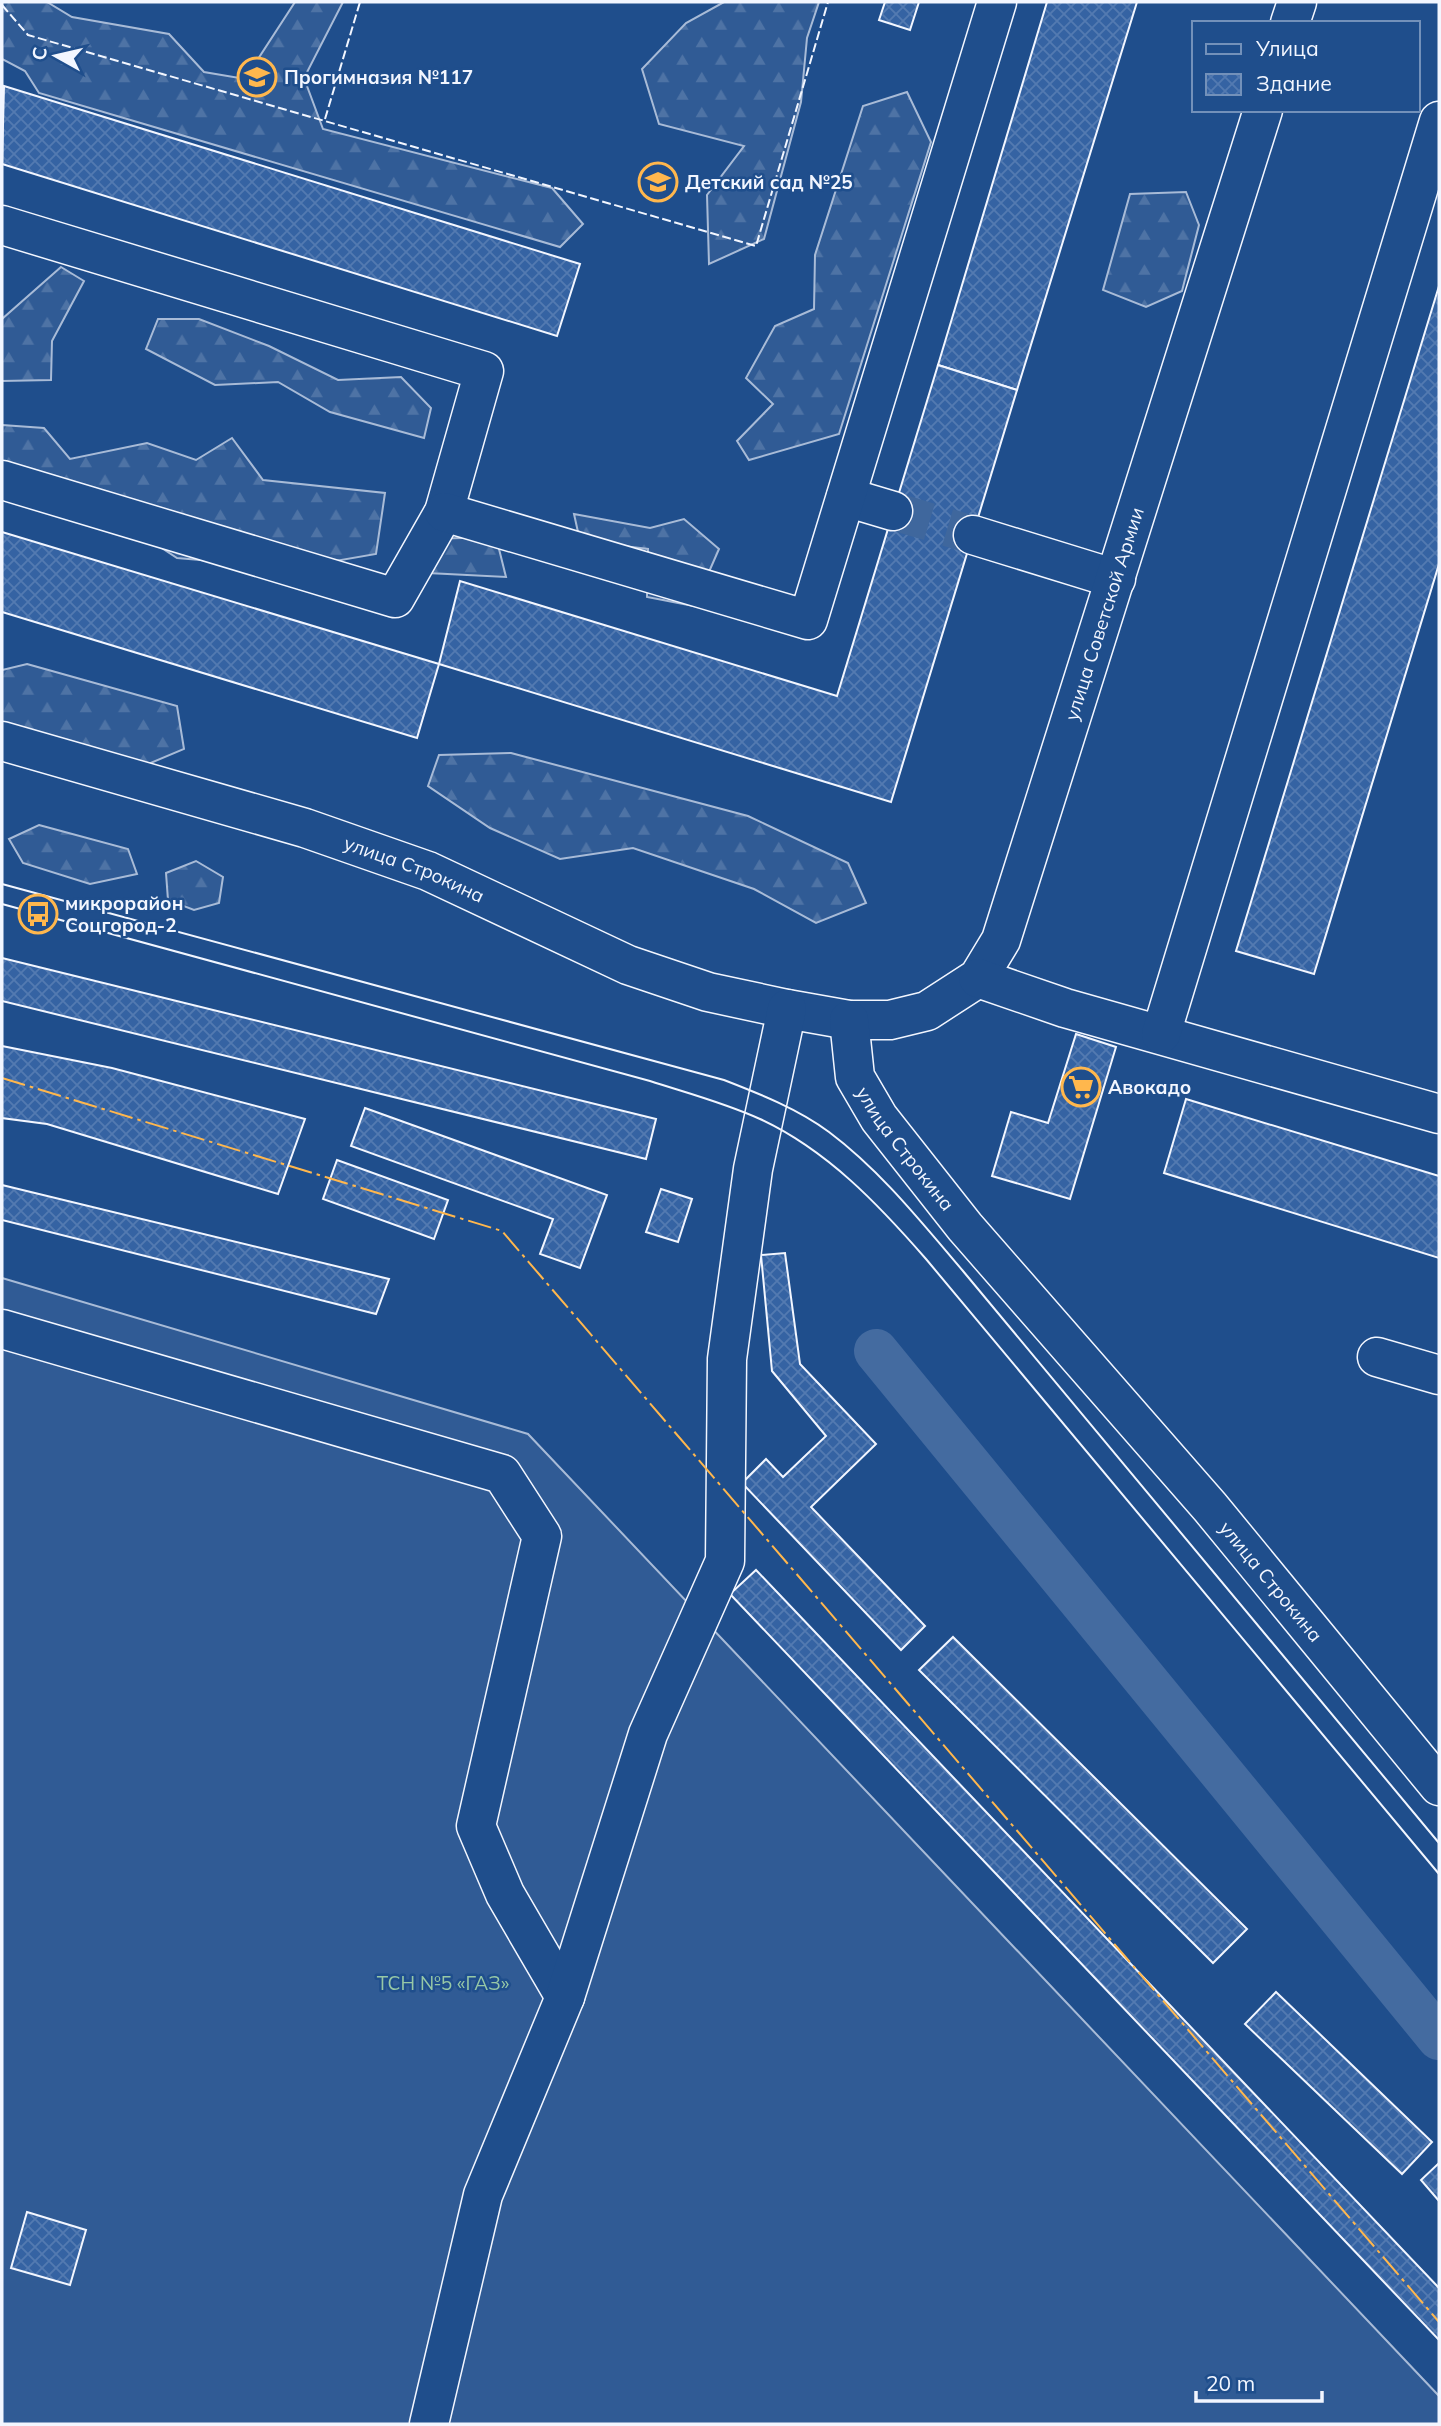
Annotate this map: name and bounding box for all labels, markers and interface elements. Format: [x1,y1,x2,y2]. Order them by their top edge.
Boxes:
north arrow [21,21,91,91]
legend [1192,21,1420,112]
text: Улица [1255,35,1319,61]
text: С [26,46,52,62]
school or university icon: Прогимназия №117 [236,56,278,98]
place label: Прогимназия №117 [284,65,473,89]
text: Здание [1256,70,1332,96]
school or university icon: Детский сад №25 [637,161,679,203]
place label: Детский сад №25 [685,170,853,194]
street label: улица Советской Армии [1059,504,1149,723]
street label: улица Строкина [341,831,488,908]
place label: микрорайон Соцгород-2 [65,891,183,937]
bus stop icon: микрорайон Соцгород-2 [17,893,59,935]
supermarket icon: Авокадо [1060,1066,1102,1108]
place label: Авокадо [1108,1075,1191,1099]
street label: улица Строкина [851,1082,960,1216]
street label: улица Строкина [1214,1516,1328,1647]
park label: ТСН №5 «ГАЗ» [377,1971,509,1995]
scale bar [1196,2360,1322,2404]
text: 20 m [1206,2370,1255,2396]

